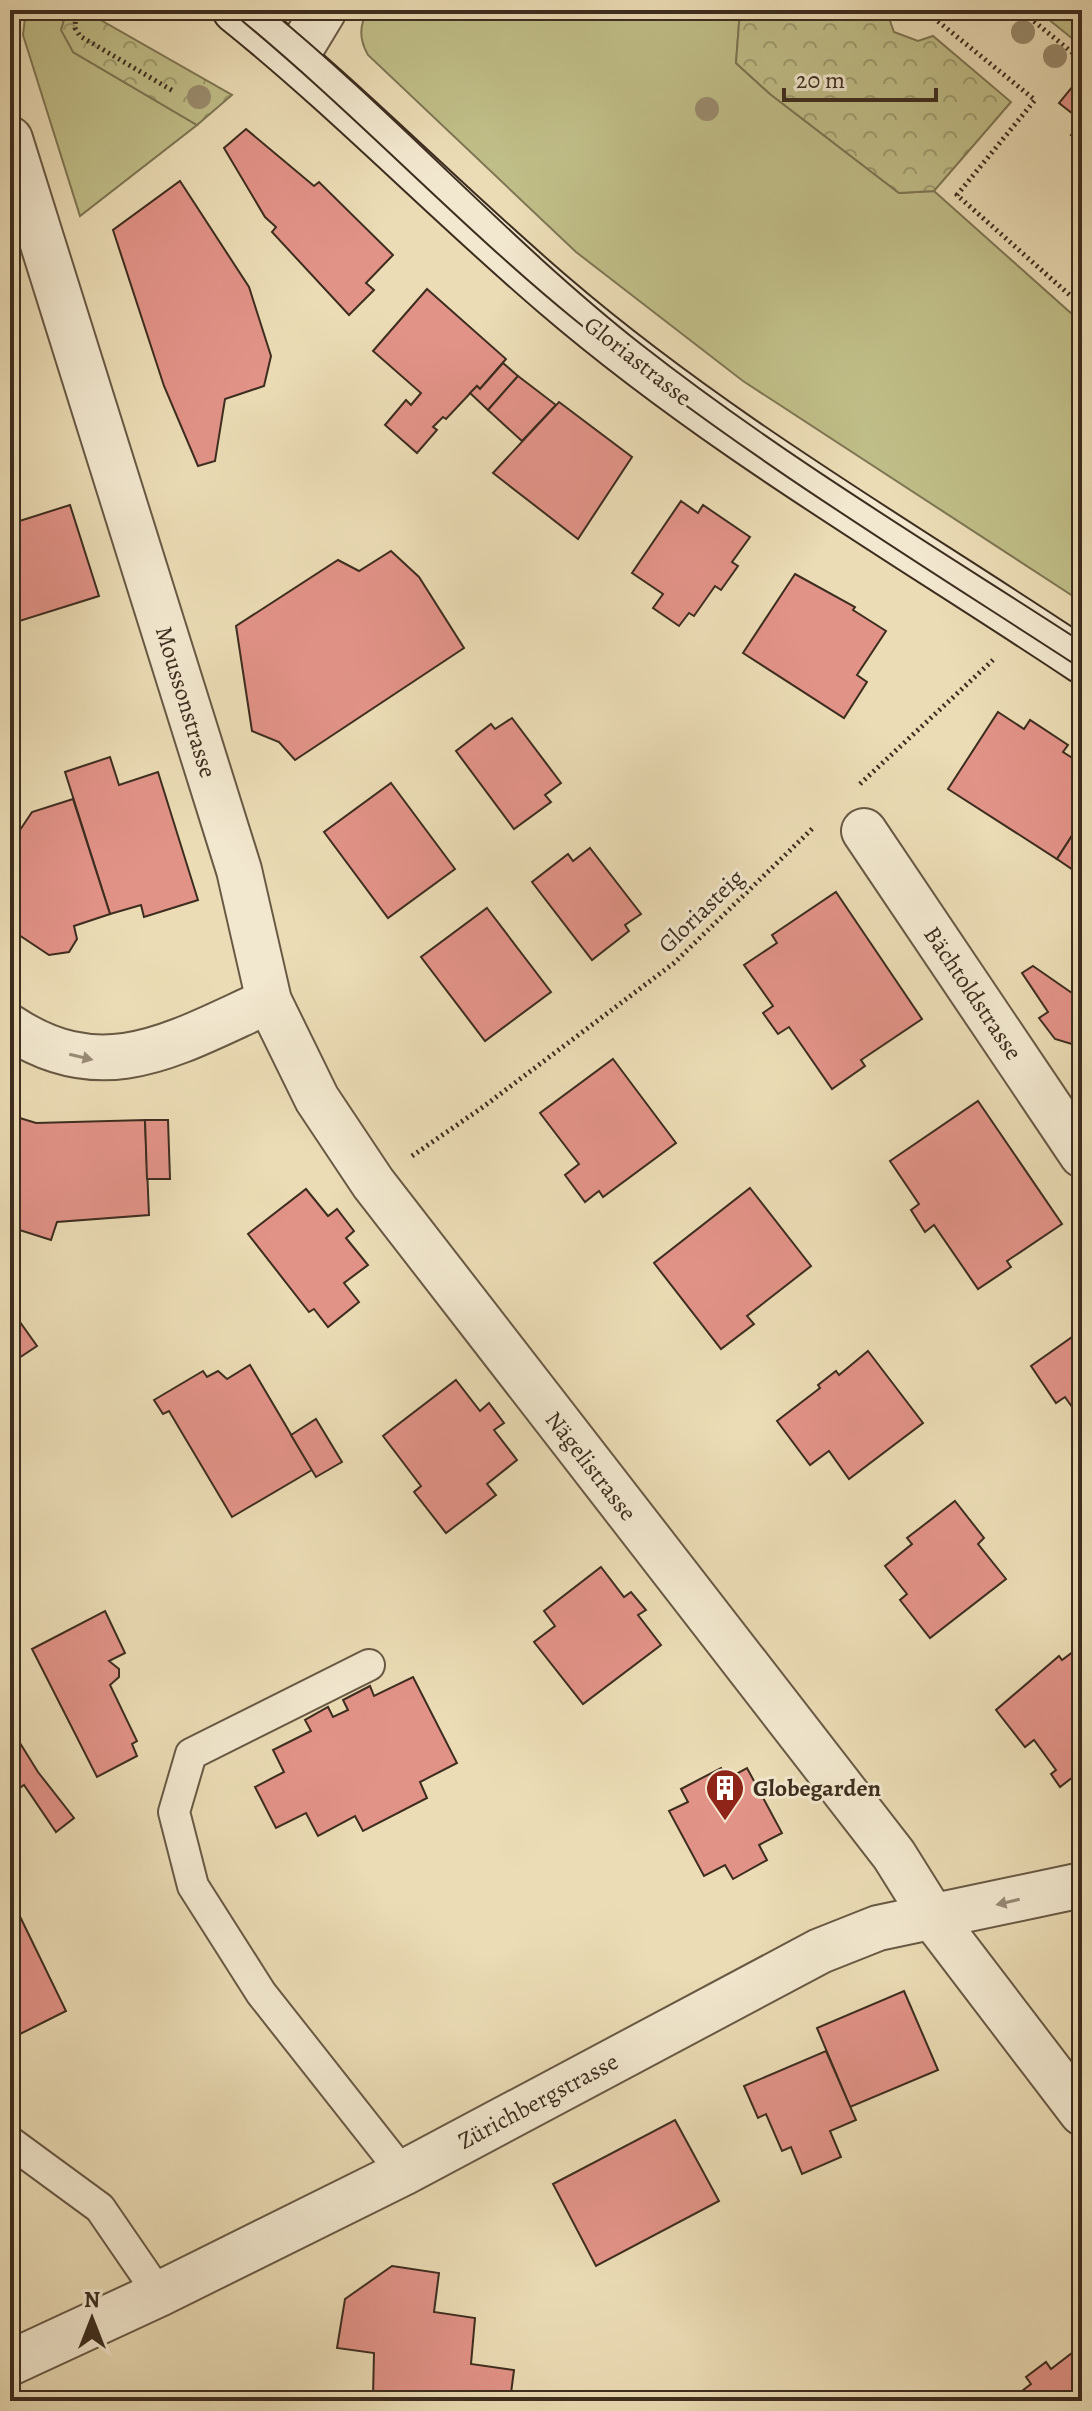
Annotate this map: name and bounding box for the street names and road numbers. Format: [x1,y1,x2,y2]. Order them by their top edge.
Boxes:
street label: Gloriastrasse [578,309,698,413]
street label: Moussonstrasse [148,622,224,782]
street label: Gloriasteig [651,862,751,960]
street label: Bächtoldstrasse [916,920,1030,1066]
street label: Nägelistrasse [538,1404,644,1528]
street label: Zürichbergstrasse [452,2045,624,2157]

